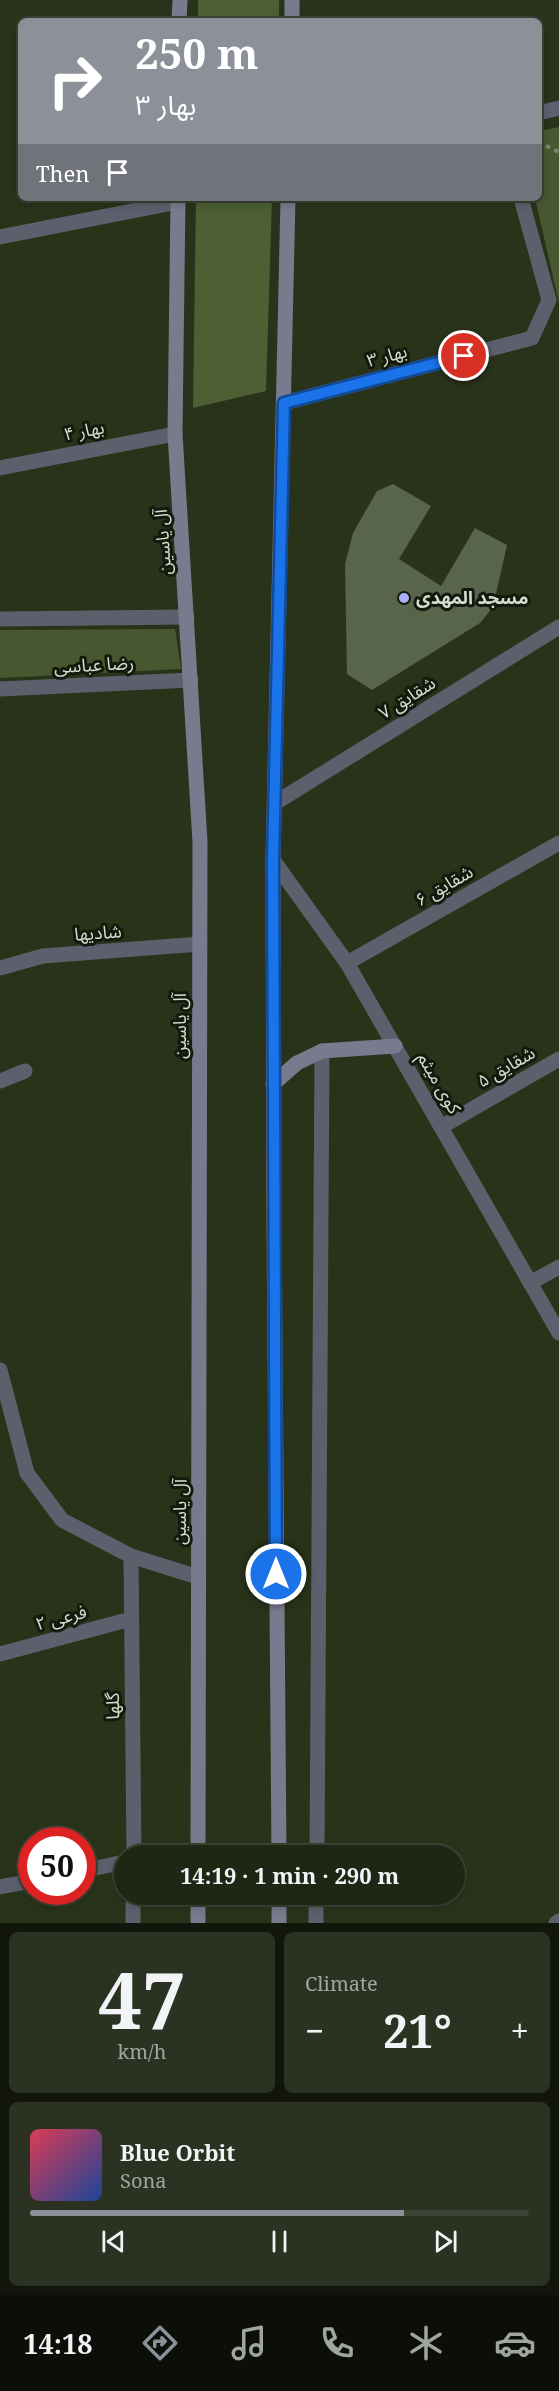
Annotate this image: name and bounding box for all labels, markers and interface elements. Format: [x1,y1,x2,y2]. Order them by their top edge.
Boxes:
text: 250 m [135,24,259,81]
icon: right [36,42,114,120]
text: بهار ۳ [135,86,196,123]
icon: arrive [101,156,134,189]
text: Then [36,158,89,188]
pin [438,330,489,381]
street label: بهار ۳ [364,338,410,372]
icon: arrive [447,339,480,372]
street label: بهار ۴ [61,414,106,446]
street label: آل یاسین [148,508,176,576]
place label: مسجد المهدی [416,585,528,609]
marker: مسجد المهدی [397,591,411,605]
street label: رضا عباسی [53,650,135,678]
street label: شقایق ۷ [373,670,440,724]
street label: شقایق ۶ [410,859,477,911]
street label: شادیها [73,918,123,946]
street label: آل یاسین [167,992,191,1059]
street label: شقایق ۵ [472,1040,539,1092]
street label: کوی میثم [411,1047,467,1119]
street label: آل یاسین [166,1478,192,1545]
position arrow [244,1542,308,1606]
street label: فرعی ۲ [33,1599,89,1635]
street label: گلها [100,1692,124,1720]
speed limit sign: 50 [18,1827,96,1905]
text: 14:19 · 1 min · 290 m [180,1860,399,1890]
text: 47 [98,1946,186,2052]
text: Climate [305,1970,378,1997]
text: 21° [383,2000,452,2061]
text: − [305,2008,324,2053]
text: + [511,2008,529,2053]
text: km/h [117,2038,167,2065]
text: Blue Orbit [120,2137,235,2167]
text: Sona [120,2167,167,2194]
icon: previous [97,2225,130,2258]
icon: pause [263,2225,296,2258]
icon: next [429,2225,462,2258]
icon: directions [139,2322,181,2364]
icon: music [228,2322,270,2364]
icon: phone [316,2322,358,2364]
icon: climate [405,2322,447,2364]
icon: car [494,2322,536,2364]
text: 14:18 [23,2325,93,2362]

